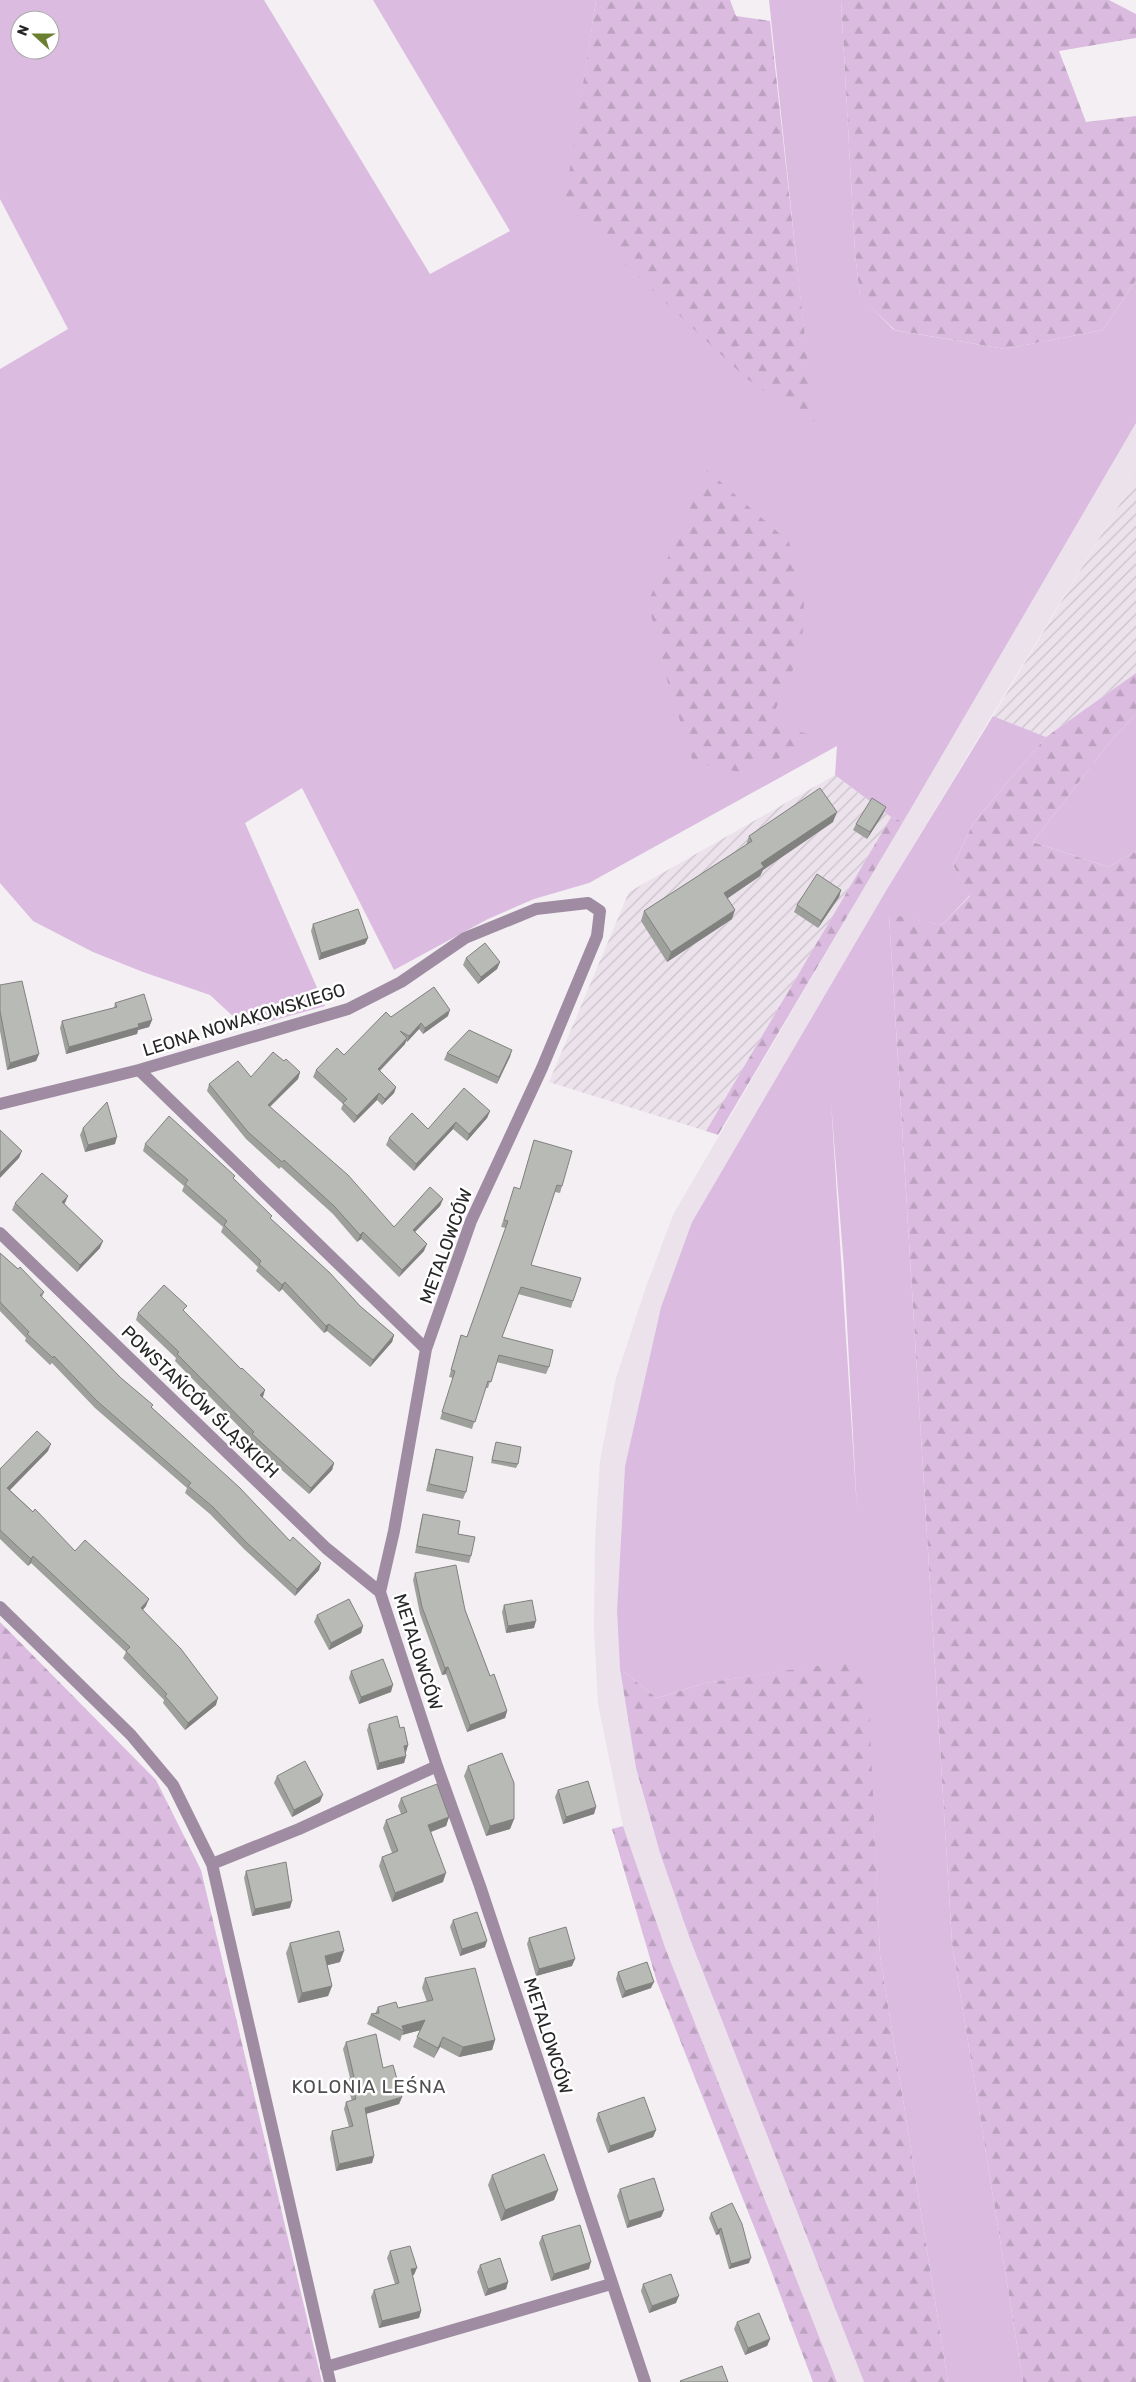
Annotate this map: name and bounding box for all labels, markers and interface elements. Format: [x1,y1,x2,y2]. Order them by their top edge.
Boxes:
north arrow [10,10,60,60]
text: N [14,23,33,38]
street label: LEONA NOWAKOWSKIEGO [140,979,348,1061]
street label: METALOWCÓW [415,1185,477,1307]
street label: POWSTAŃCÓW ŚLĄSKICH [117,1321,283,1483]
street label: METALOWCÓW [389,1591,447,1713]
street label: METALOWCÓW [519,1975,577,2097]
district label: KOLONIA LEŚNA [291,2075,447,2098]

